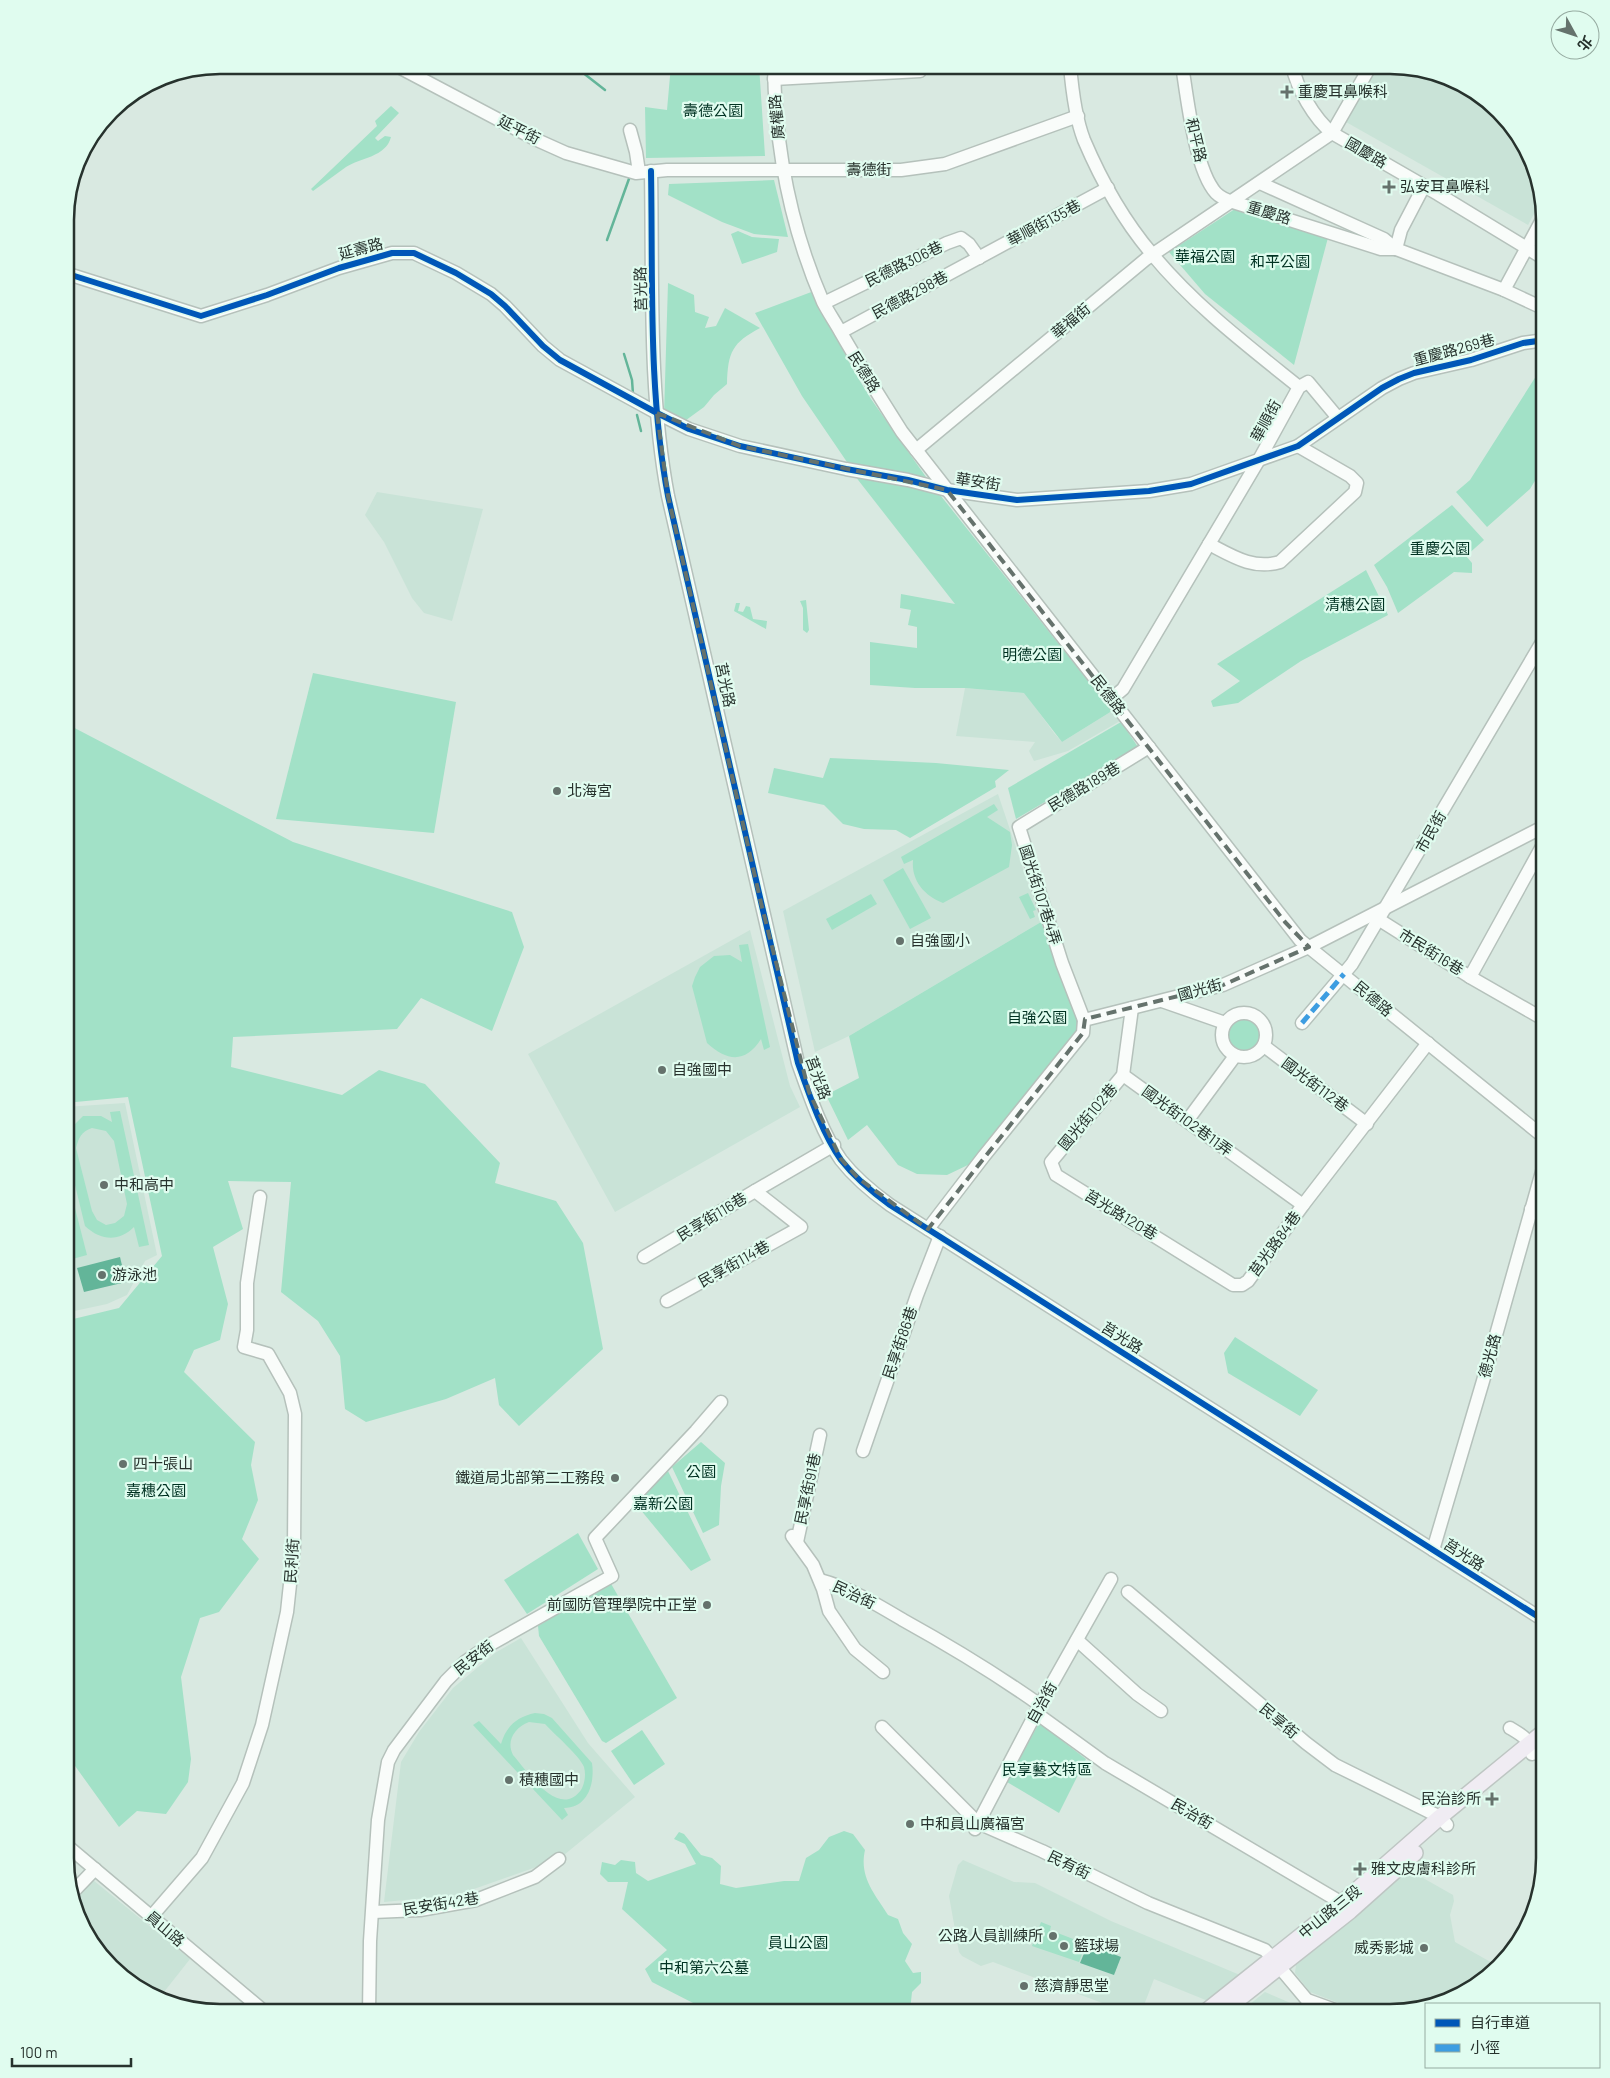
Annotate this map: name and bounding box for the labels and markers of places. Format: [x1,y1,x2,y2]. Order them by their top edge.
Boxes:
place label: 重慶耳鼻喉科 [1298,82,1388,100]
marker: 重慶耳鼻喉科 [1280,85,1294,99]
place label: 弘安耳鼻喉科 [1400,177,1490,195]
marker: 弘安耳鼻喉科 [1382,180,1396,194]
place label: 北海宮 [567,781,612,799]
marker: 北海宮 [551,785,563,797]
place label: 自強國小 [910,931,970,949]
marker: 自強國小 [894,935,906,947]
place label: 自強國中 [672,1060,732,1078]
marker: 自強國中 [656,1064,668,1076]
place label: 中和高中 [114,1175,174,1193]
marker: 中和高中 [98,1179,110,1191]
place label: 游泳池 [112,1265,157,1283]
marker: 游泳池 [96,1269,108,1281]
place label: 四十張山 [133,1454,193,1472]
marker: 四十張山 [117,1458,129,1470]
place label: 鐵道局北部第二工務段 [455,1468,605,1486]
marker: 鐵道局北部第二工務段 [609,1472,621,1484]
place label: 前國防管理學院中正堂 [547,1595,697,1613]
marker: 前國防管理學院中正堂 [701,1599,713,1611]
place label: 積穗國中 [519,1770,579,1788]
marker: 積穗國中 [503,1774,515,1786]
place label: 民治診所 [1421,1789,1481,1807]
marker: 民治診所 [1485,1792,1499,1806]
place label: 中和員山廣福宮 [920,1814,1025,1832]
marker: 中和員山廣福宮 [904,1818,916,1830]
place label: 雅文皮膚科診所 [1371,1859,1476,1877]
marker: 雅文皮膚科診所 [1353,1862,1367,1876]
place label: 公路人員訓練所 [938,1926,1043,1944]
marker: 公路人員訓練所 [1047,1930,1059,1942]
place label: 籃球場 [1074,1936,1119,1954]
place label: 威秀影城 [1354,1938,1414,1956]
marker: 籃球場 [1058,1940,1070,1952]
marker: 威秀影城 [1418,1942,1430,1954]
place label: 慈濟靜思堂 [1034,1976,1109,1994]
marker: 慈濟靜思堂 [1018,1980,1030,1992]

